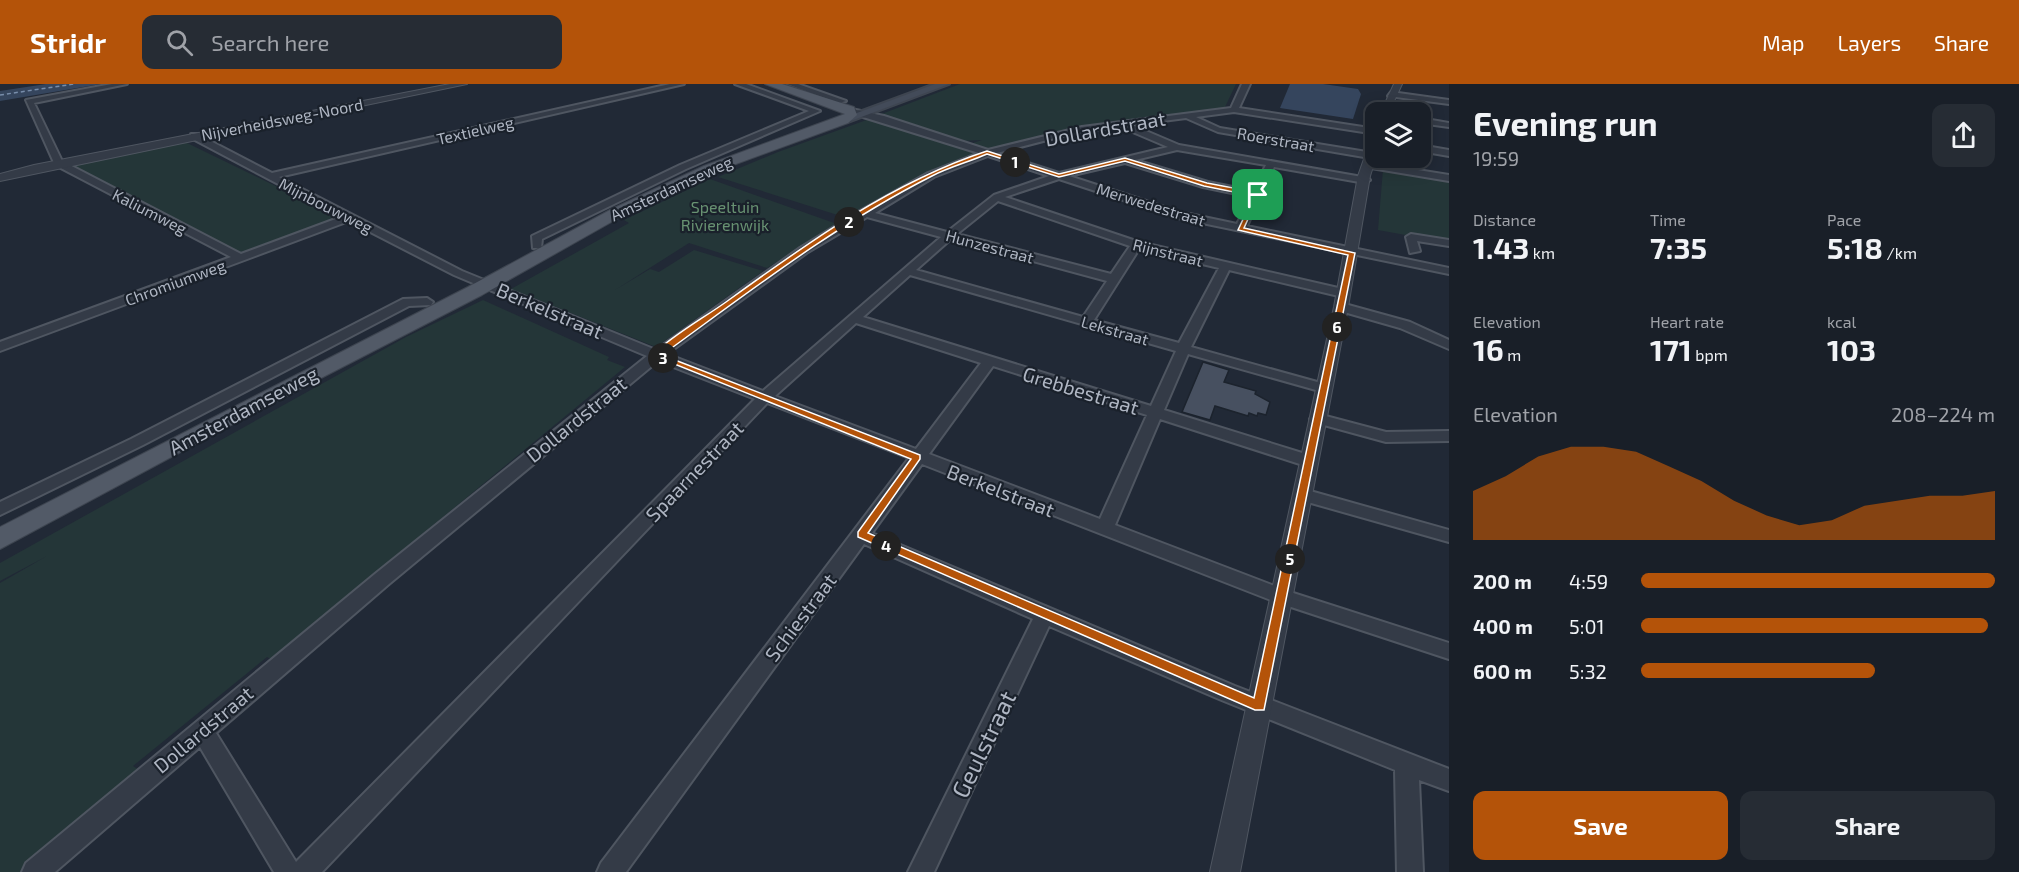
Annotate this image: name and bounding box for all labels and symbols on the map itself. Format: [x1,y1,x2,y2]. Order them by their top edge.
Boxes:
street label: Nijverheidsweg-Noord [199,94,365,145]
street label: Dollardstraat [1043,106,1168,150]
street label: Textielweg [435,112,515,148]
street label: Roerstraat [1236,123,1316,155]
pin: 1 [1000,147,1030,177]
street label: Amsterdamseweg [607,151,735,225]
pin [1232,169,1283,220]
street label: Mijnbouwweg [276,173,376,238]
street label: Merwedestraat [1094,178,1208,230]
street label: Kaliumweg [110,184,190,238]
park label: Speeltuin Rivierenwijk [681,197,769,235]
pin: 2 [834,207,864,237]
street label: Hunzestraat [944,225,1036,267]
street label: Rijnstraat [1131,234,1205,271]
street label: Chromiumweg [122,255,228,309]
street label: Berkelstraat [493,277,607,343]
street label: Lekstraat [1079,311,1151,349]
pin: 6 [1322,312,1352,342]
pin: 3 [648,343,678,373]
street label: Amsterdamseweg [164,361,322,459]
street label: Grebbestraat [1020,361,1142,419]
street label: Dollardstraat [521,371,631,467]
street label: Spaarnestraat [640,415,748,526]
street label: Berkelstraat [944,459,1058,522]
pin: 4 [871,531,901,561]
pin: 5 [1275,544,1305,574]
street label: Schiestraat [759,568,841,666]
street label: Dollardstraat [148,680,258,777]
street label: Geulstraat [945,686,1021,802]

